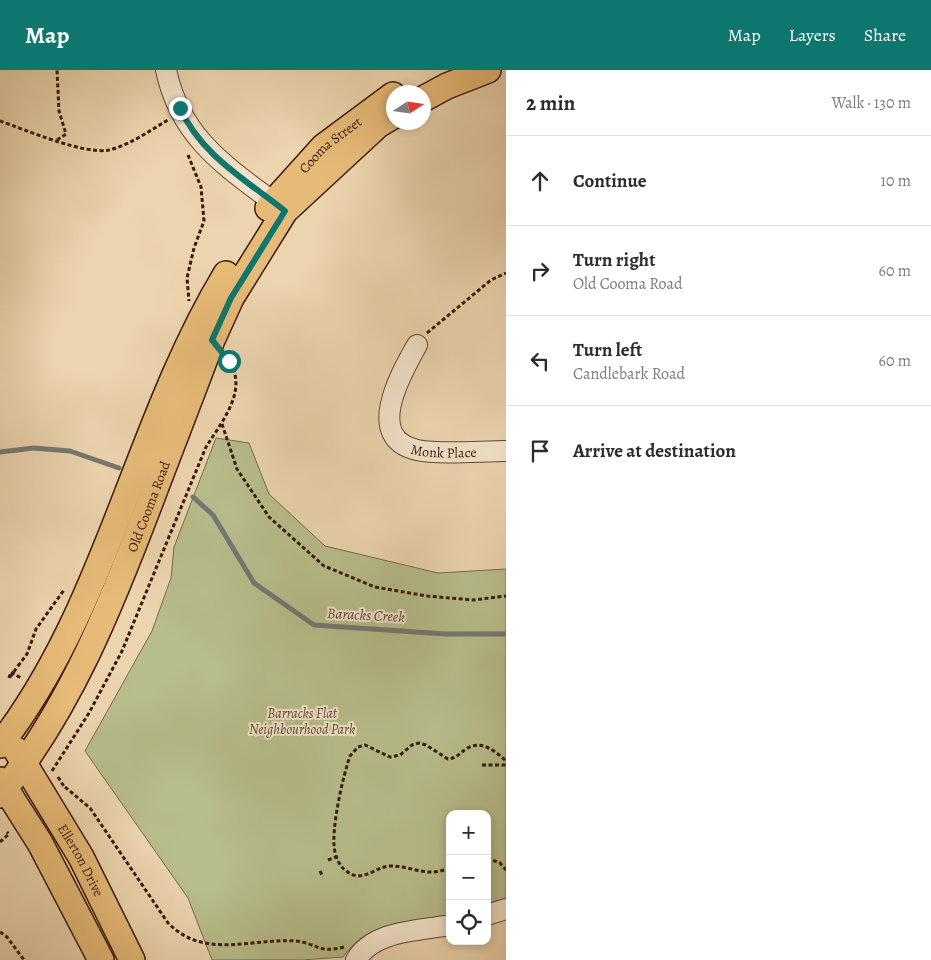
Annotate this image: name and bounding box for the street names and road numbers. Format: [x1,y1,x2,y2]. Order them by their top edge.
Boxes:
street label: Cooma Street [295,112,366,178]
street label: Monk Place [409,440,477,463]
street label: Old Cooma Road [123,458,175,555]
street label: Ellerton Drive [53,820,108,900]

